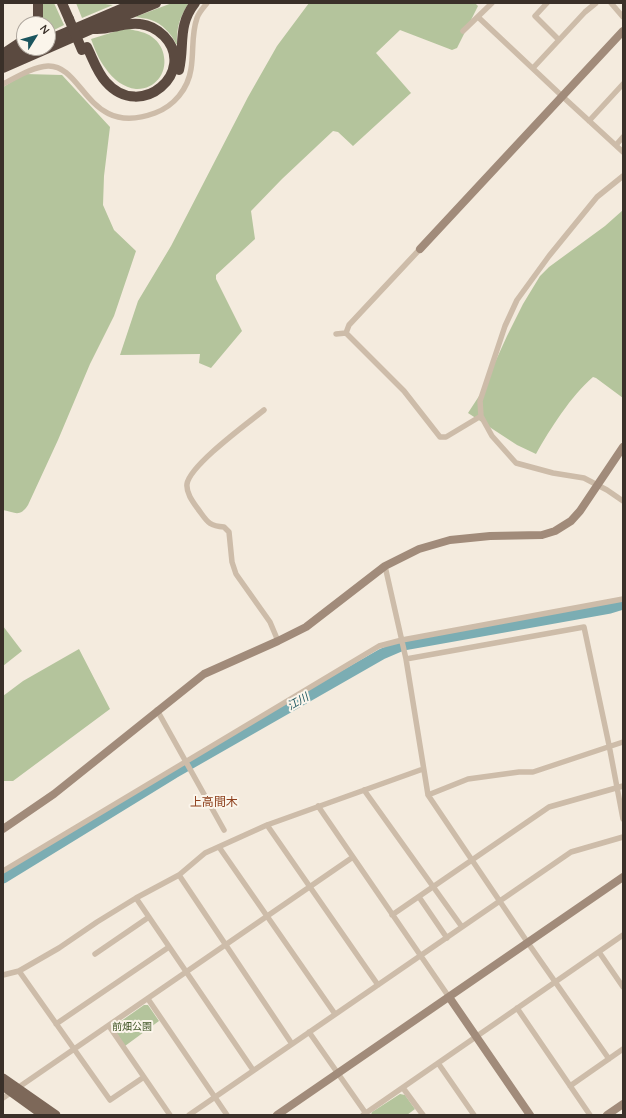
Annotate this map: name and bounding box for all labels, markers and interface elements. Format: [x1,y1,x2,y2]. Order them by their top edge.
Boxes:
north arrow [16,16,56,56]
text: N [37,22,53,37]
water label: 江川 [285,691,311,713]
district label: 上高間木 [190,795,238,809]
park label: 前畑公園 [112,1021,152,1033]

